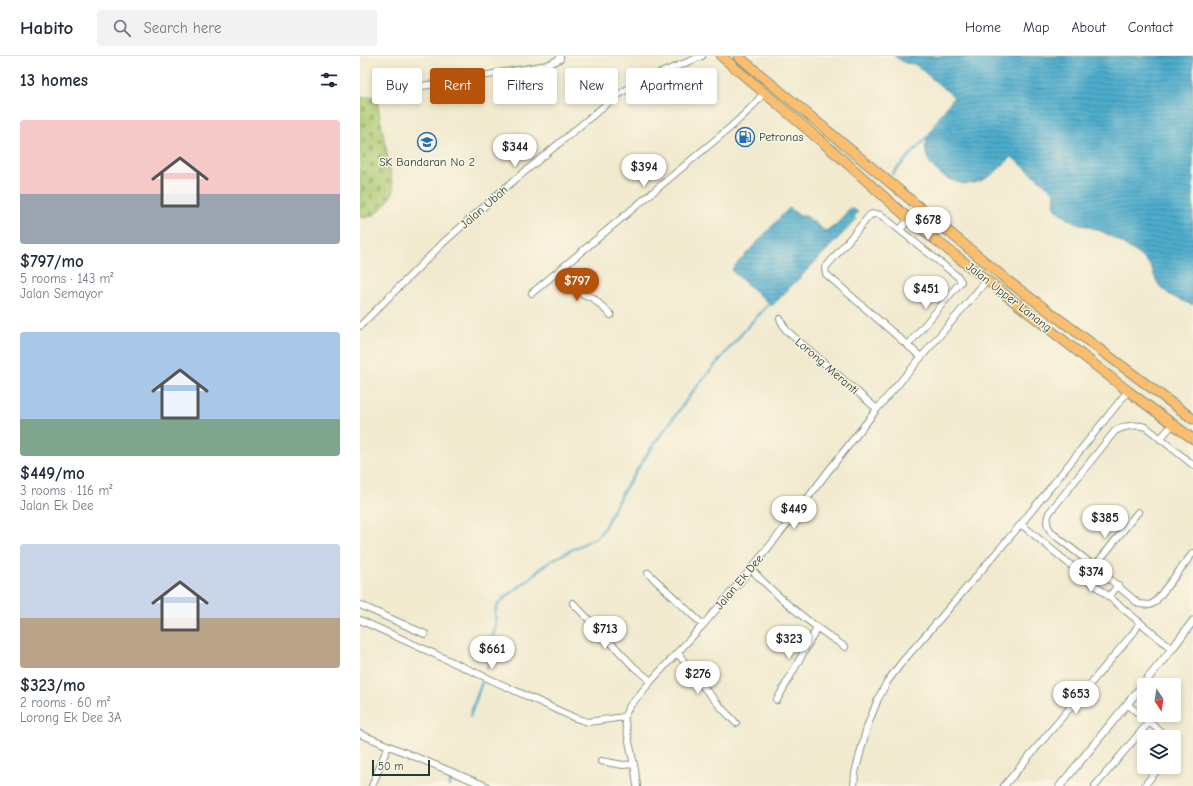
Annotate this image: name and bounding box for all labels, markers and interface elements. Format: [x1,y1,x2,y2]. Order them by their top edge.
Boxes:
search box [97,10,377,46]
text: Habito [20,17,73,39]
icon: search [111,17,133,39]
text: Search here [143,19,221,37]
text: Home [965,19,1001,36]
text: Map [1023,19,1049,36]
text: About [1071,19,1106,36]
text: Contact [1128,19,1173,36]
chip: Buy [372,68,422,104]
chip: Rent [430,68,485,104]
chip: Filters [493,68,557,104]
chip: New [565,68,618,104]
chip: Apartment [626,68,717,104]
icon: filters [318,69,340,91]
text: 13 homes [20,71,88,90]
fuel station icon: Petronas [734,126,756,148]
place label: Petronas [759,130,803,144]
school or university icon: SK Bandaran No 2 [416,131,438,153]
pin: $344 [491,134,539,168]
text: $344 [502,139,528,154]
icon: home [144,146,216,218]
pin: $394 [620,154,668,188]
place label: SK Bandaran No 2 [379,155,475,169]
text: $394 [630,159,658,174]
street label: Jalan Ubah [457,183,511,231]
pin: $678 [904,207,952,241]
text: $678 [915,212,941,227]
text: $797/mo [20,252,84,271]
street label: Jalan Upper Lanang [963,259,1055,335]
pin: $797 [553,268,601,302]
text: 5 rooms · 143 m² [20,271,114,286]
text: $797 [564,273,590,288]
pin: $451 [902,276,950,310]
text: $451 [913,281,939,296]
text: Jalan Semayor [20,286,103,301]
street label: Lorong Meranti [792,335,862,397]
icon: home [144,358,216,430]
text: $449/mo [20,464,85,483]
text: 3 rooms · 116 m² [20,483,112,498]
pin: $449 [770,496,818,530]
text: Jalan Ek Dee [20,498,93,513]
text: $449 [781,501,807,516]
pin: $385 [1081,505,1129,539]
text: $385 [1091,510,1119,525]
street label: Jalan Ek Dee [712,552,766,612]
pin: $374 [1067,559,1115,593]
text: $374 [1078,564,1104,579]
icon: home [144,570,216,642]
pin: $713 [581,616,629,650]
text: $713 [592,621,618,636]
pin: $323 [765,626,813,660]
text: $323 [775,631,803,646]
pin: $661 [468,636,516,670]
text: $661 [479,641,505,656]
pin: $276 [674,661,722,695]
text: $276 [685,666,711,681]
text: $323/mo [20,676,85,695]
north arrow [1137,678,1181,722]
map controls [1137,678,1181,774]
pin: $653 [1052,681,1100,715]
text: $653 [1062,686,1090,701]
text: 2 rooms · 60 m² [20,695,110,710]
text: Lorong Ek Dee 3A [20,710,122,725]
button: layers [1137,730,1181,774]
scale bar [372,758,430,777]
text: 50 m [378,760,403,773]

